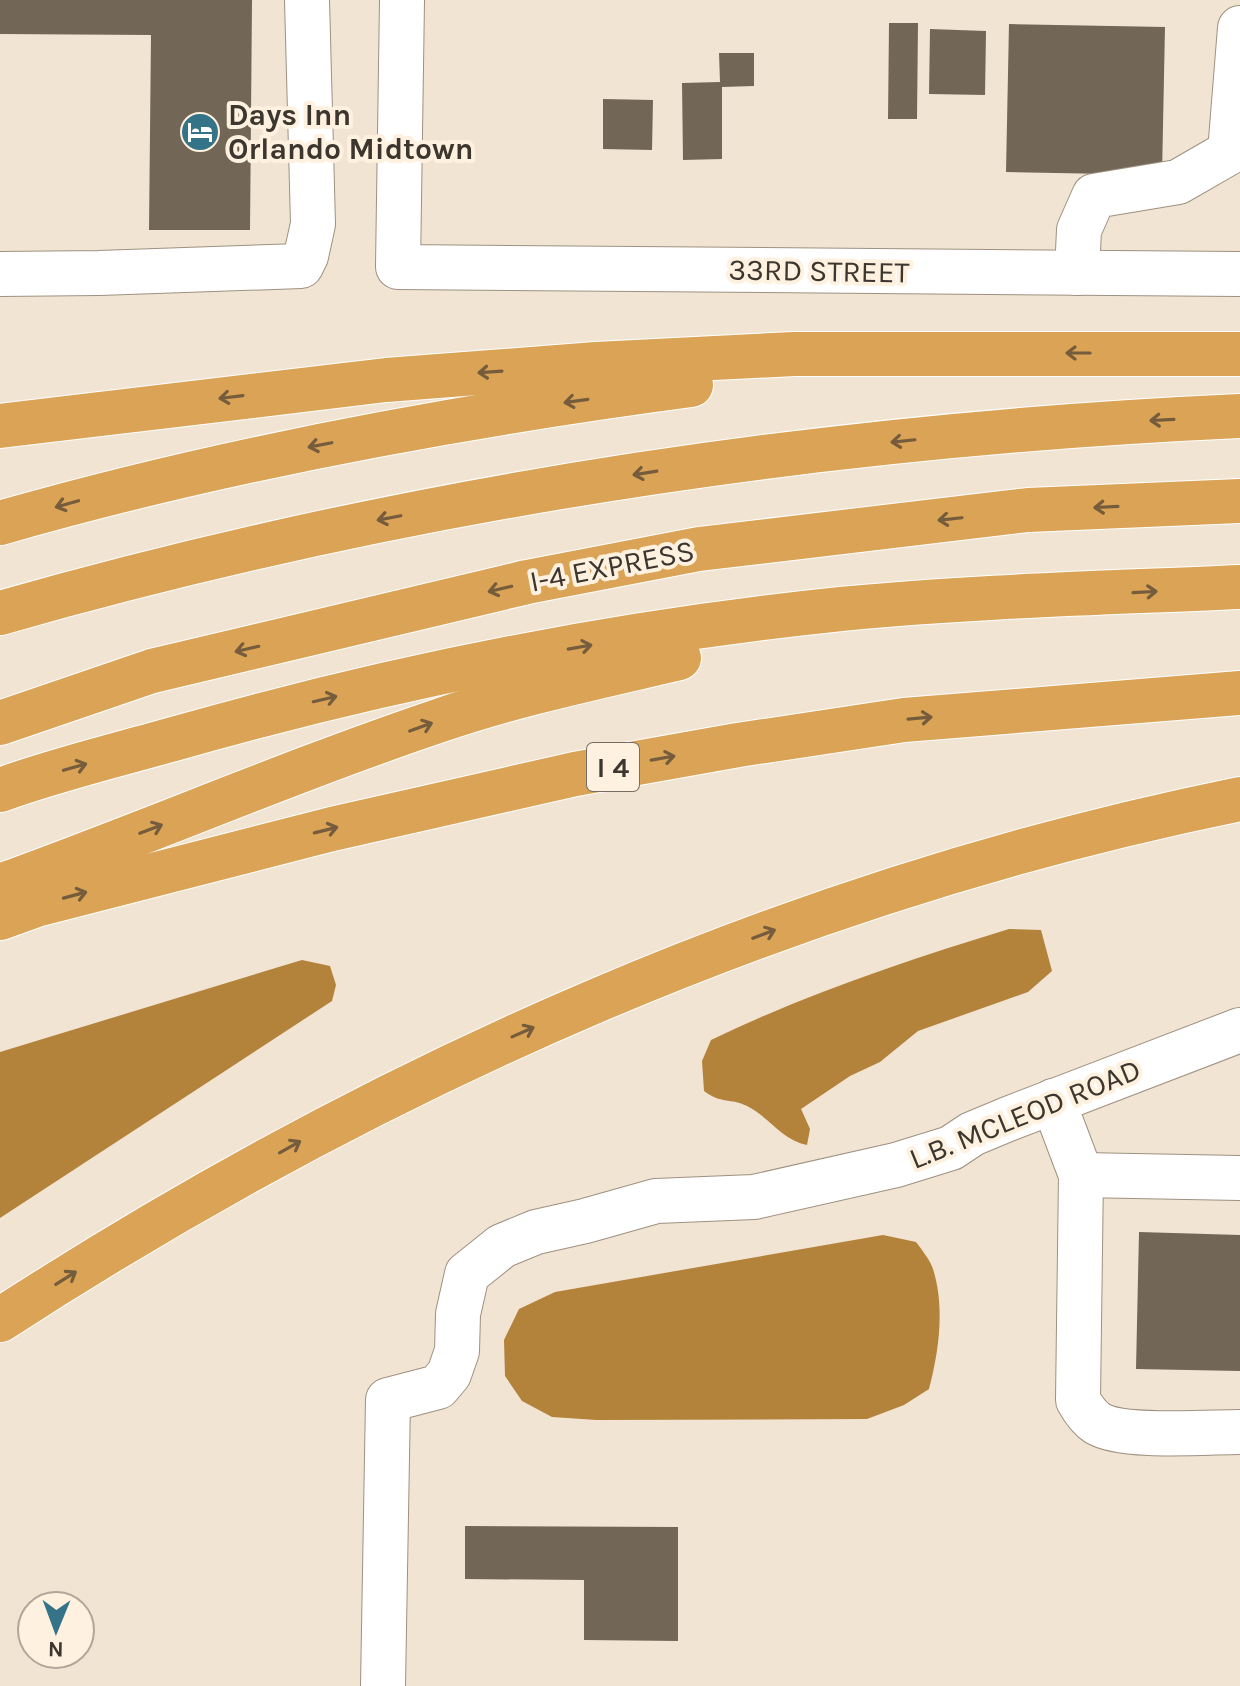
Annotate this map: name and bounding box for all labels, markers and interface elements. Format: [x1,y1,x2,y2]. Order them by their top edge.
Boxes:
place label: Days Inn Orlando Midtown [228,97,473,167]
hotel icon: Days Inn Orlando Midtown [179,111,221,153]
street label: 33RD STREET [728,251,910,291]
one-way arrow [1065,345,1092,361]
one-way arrow [477,365,504,380]
one-way arrow [218,389,245,404]
one-way arrow [564,394,589,409]
one-way arrow [1149,413,1176,428]
one-way arrow [890,434,917,449]
one-way arrow [308,438,333,453]
one-way arrow [633,467,658,482]
one-way arrow [54,497,80,512]
one-way arrow [1093,500,1120,515]
one-way arrow [377,511,402,526]
one-way arrow [937,512,964,527]
street label: I-4 EXPRESS [527,532,697,600]
one-way arrow [487,582,513,597]
one-way arrow [1131,584,1158,599]
one-way arrow [567,639,592,654]
one-way arrow [234,642,260,657]
one-way arrow [312,690,338,705]
one-way arrow [906,710,933,725]
one-way arrow [408,718,433,733]
road number: I 4 [587,743,639,791]
one-way arrow [650,750,675,765]
one-way arrow [61,759,87,774]
one-way arrow [138,820,163,835]
one-way arrow [313,822,339,837]
one-way arrow [61,887,87,902]
one-way arrow [751,926,776,941]
one-way arrow [511,1024,535,1039]
street label: L.B. MCLEOD ROAD [904,1051,1146,1177]
one-way arrow [278,1139,301,1155]
one-way arrow [54,1270,76,1286]
north arrow [16,1590,96,1670]
text: N [48,1636,64,1662]

